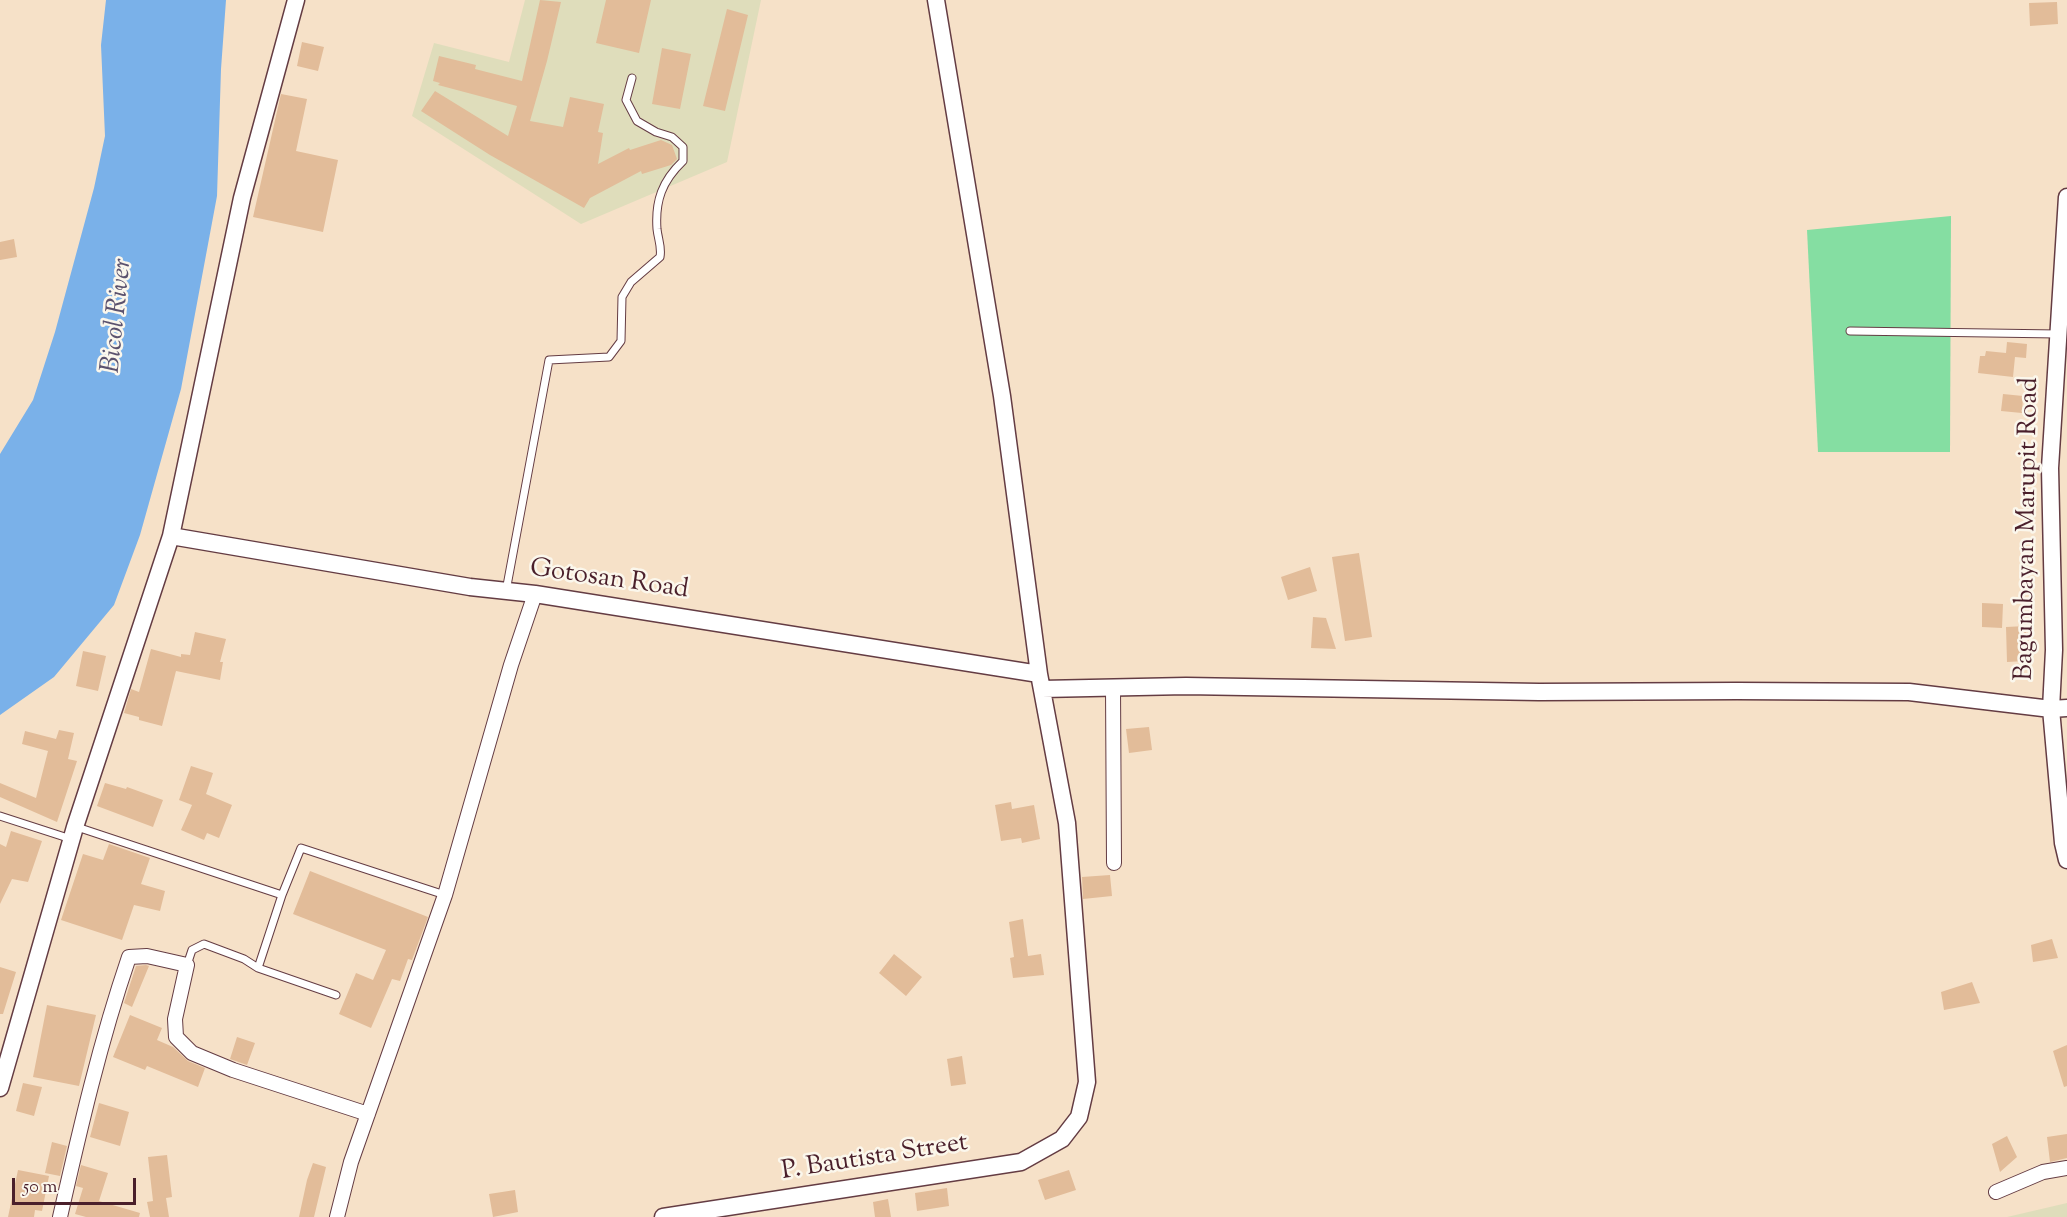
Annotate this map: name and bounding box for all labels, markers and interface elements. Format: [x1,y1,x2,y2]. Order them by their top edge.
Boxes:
water label: Bicol River [97,257,141,375]
street label: Bagumbayan Marupit Road [2011,377,2047,681]
street label: Gotosan Road [528,554,690,608]
street label: P. Bautista Street [780,1129,970,1189]
scale bar [15,1166,140,1204]
text: 50 m [23,1175,57,1201]

